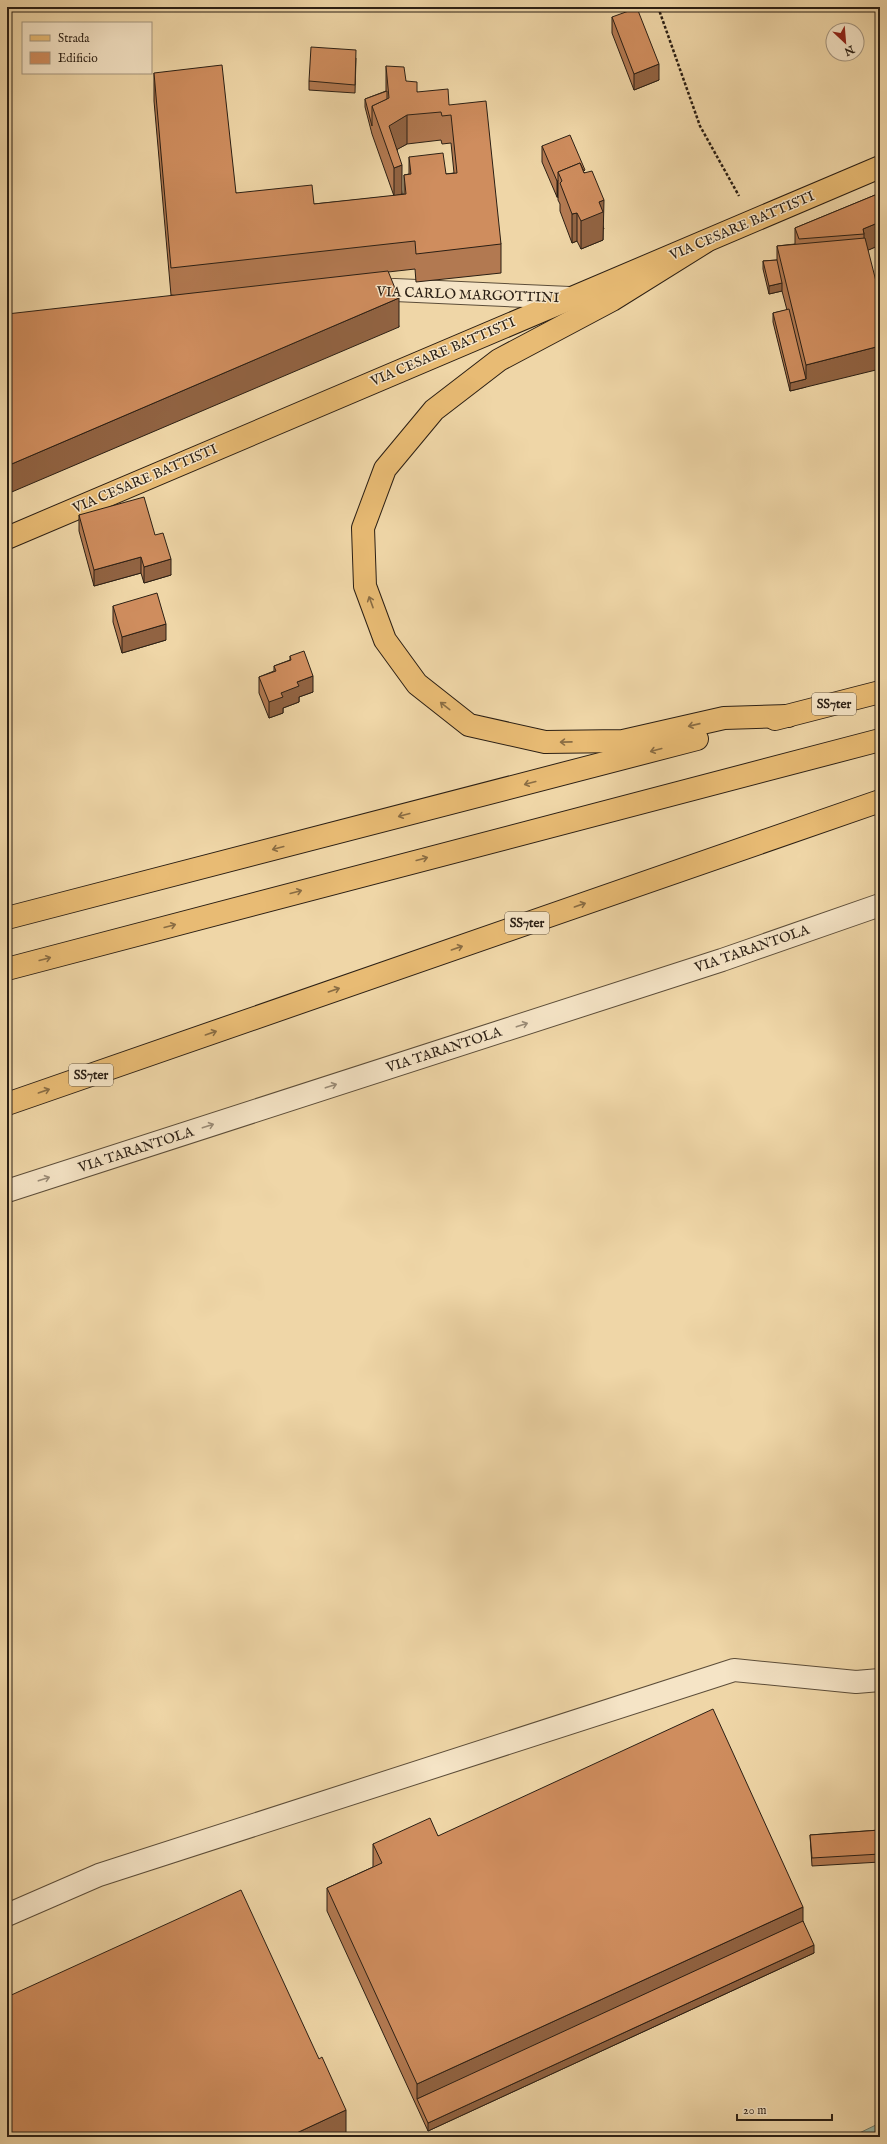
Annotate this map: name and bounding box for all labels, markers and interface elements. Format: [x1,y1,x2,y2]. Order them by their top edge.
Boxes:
legend [22,22,152,74]
north arrow [825,22,865,62]
text: Strada [58,31,90,46]
text: N [841,41,857,59]
text: Edificio [58,51,98,66]
street label: VIA CESARE BATTISTI [666,187,817,265]
street label: VIA CARLO MARGOTTINI [375,283,560,307]
street label: VIA CESARE BATTISTI [367,313,518,391]
street label: VIA CESARE BATTISTI [69,440,220,518]
one-way arrow [366,596,374,608]
road number: SS7ter [812,693,856,715]
one-way arrow [439,701,450,710]
one-way arrow [688,722,701,730]
one-way arrow [560,738,573,746]
one-way arrow [649,747,662,754]
one-way arrow [524,779,537,787]
one-way arrow [398,812,411,820]
one-way arrow [272,845,285,852]
one-way arrow [415,855,428,863]
one-way arrow [289,888,302,896]
one-way arrow [573,901,586,908]
road number: SS7ter [505,912,549,934]
one-way arrow [164,921,177,929]
street label: VIA TARANTOLA [691,921,812,977]
one-way arrow [451,943,463,951]
one-way arrow [38,954,51,962]
one-way arrow [327,986,340,993]
one-way arrow [515,1021,528,1028]
street label: VIA TARANTOLA [383,1023,504,1077]
one-way arrow [205,1028,217,1036]
road number: SS7ter [69,1064,113,1086]
one-way arrow [325,1082,338,1089]
one-way arrow [37,1087,49,1095]
one-way arrow [201,1122,213,1130]
street label: VIA TARANTOLA [75,1123,196,1177]
one-way arrow [38,1175,50,1183]
scale bar [737,2096,832,2122]
text: 20 m [743,2103,766,2118]

